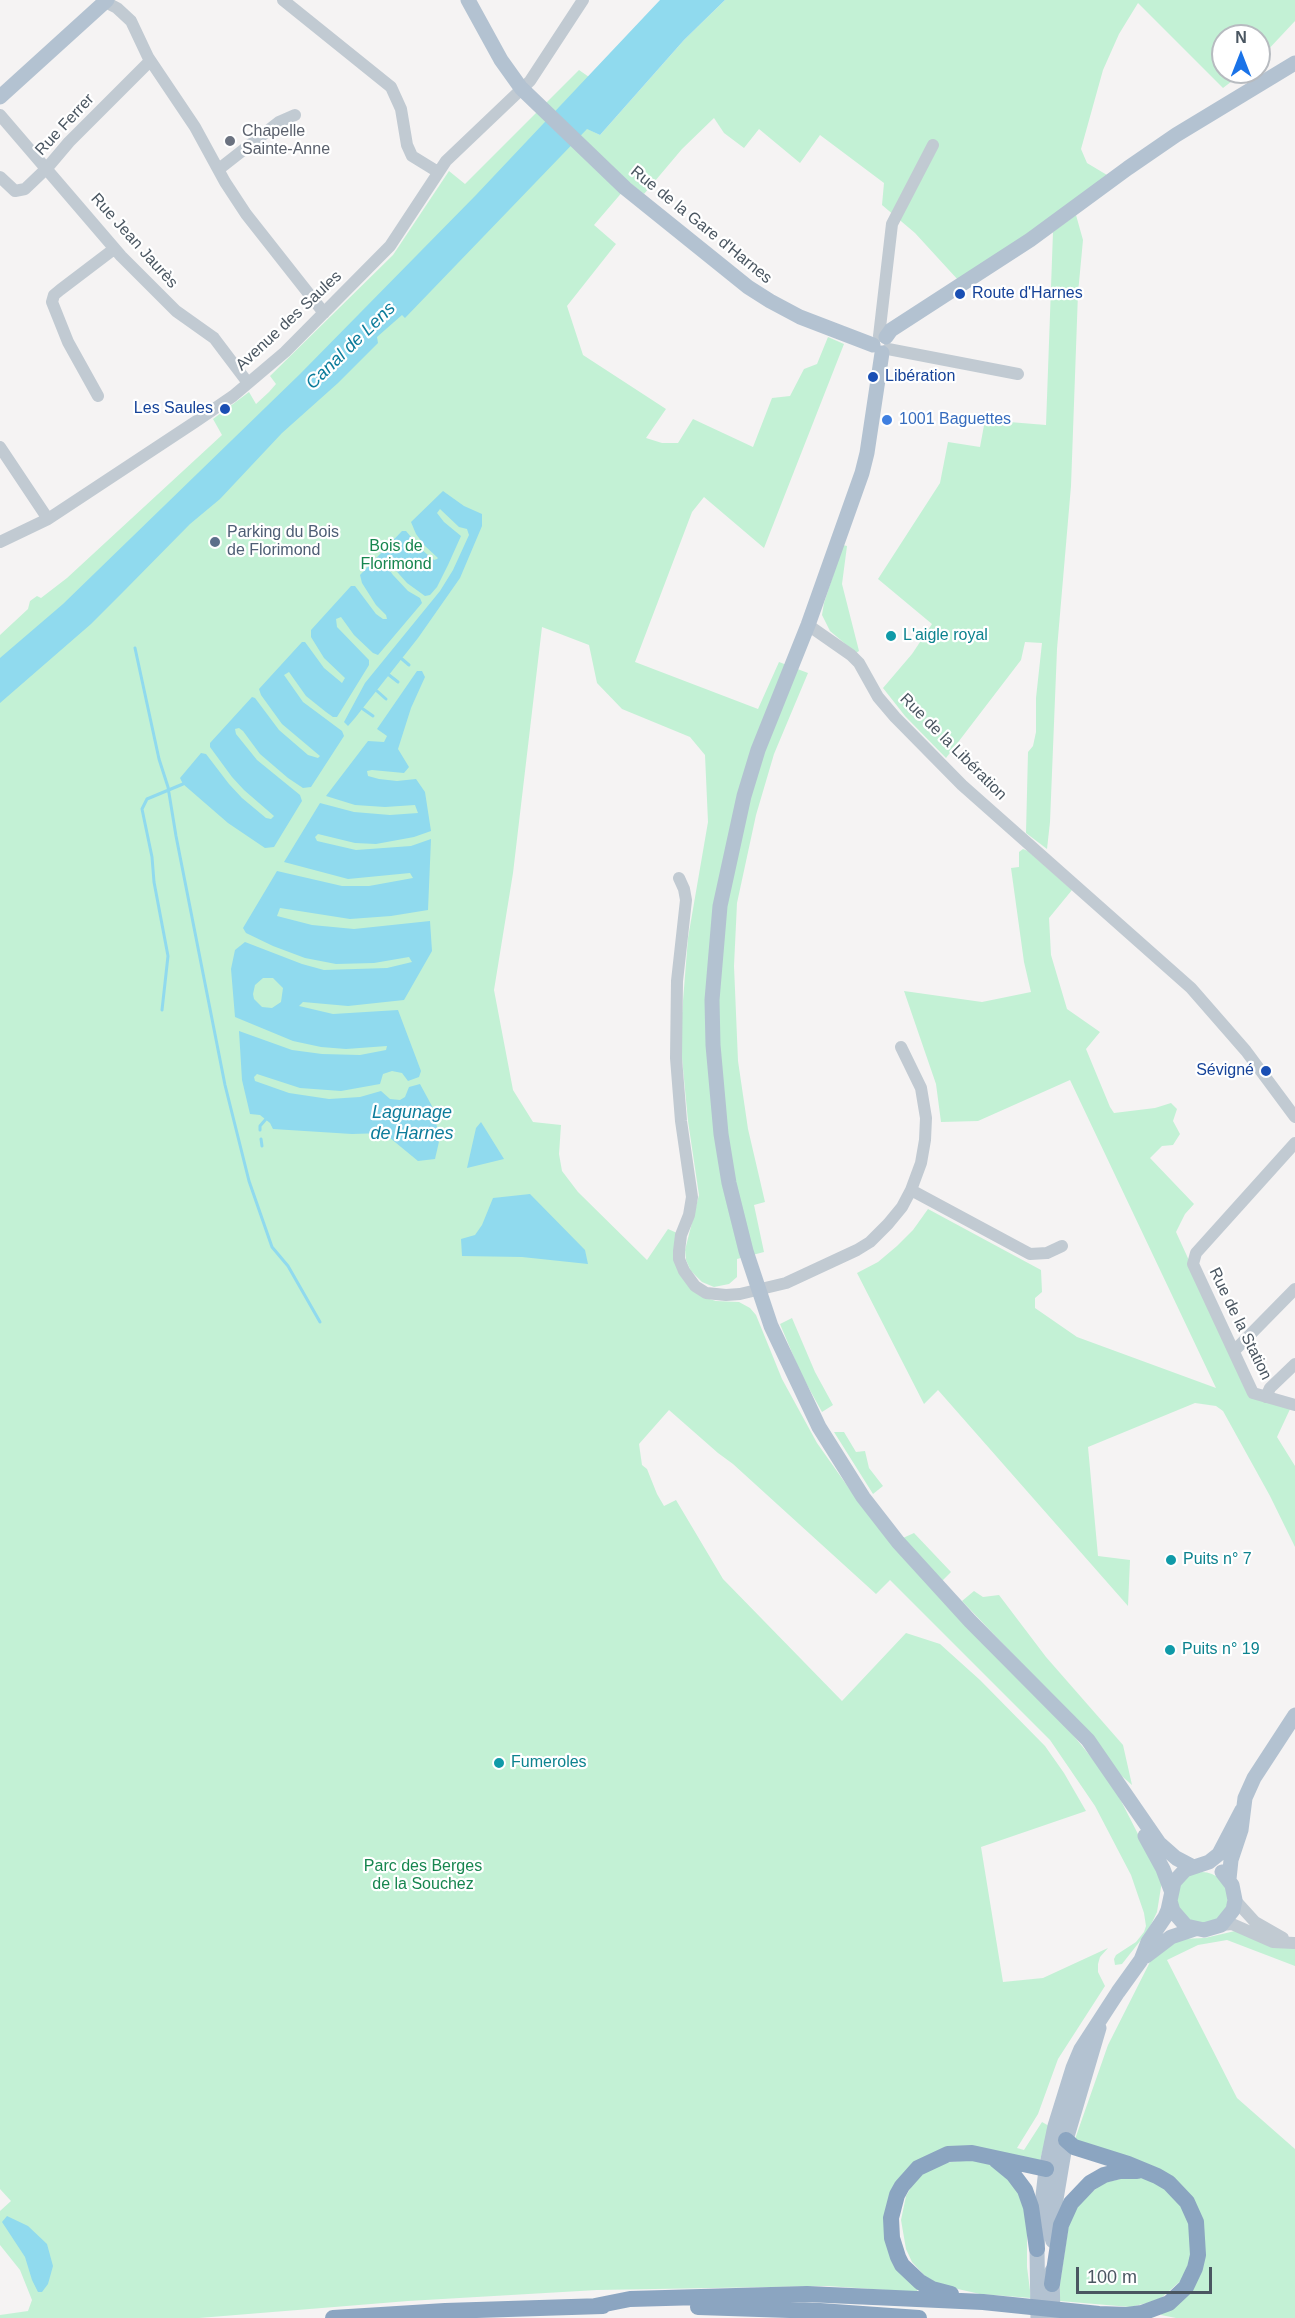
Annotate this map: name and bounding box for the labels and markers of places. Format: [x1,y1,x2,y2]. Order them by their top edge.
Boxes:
place label: Chapelle Sainte-Anne [242,122,330,160]
marker: Chapelle Sainte-Anne [223,134,237,148]
place label: Route d'Harnes [972,284,1083,304]
marker: Route d'Harnes [953,287,967,301]
place label: Libération [885,367,955,387]
marker: Libération [866,370,880,384]
place label: Les Saules [134,399,213,419]
marker: Les Saules [218,402,232,416]
place label: 1001 Baguettes [899,410,1011,430]
marker: 1001 Baguettes [880,413,894,427]
place label: Parking du Bois de Florimond [227,523,339,561]
marker: Parking du Bois de Florimond [208,535,222,549]
place label: L'aigle royal [903,626,988,646]
marker: L'aigle royal [884,629,898,643]
place label: Sévigné [1196,1061,1254,1081]
marker: Sévigné [1259,1064,1273,1078]
place label: Puits n° 7 [1183,1550,1252,1570]
marker: Puits n° 7 [1164,1553,1178,1567]
place label: Puits n° 19 [1182,1640,1260,1660]
marker: Puits n° 19 [1163,1643,1177,1657]
place label: Fumeroles [511,1753,587,1773]
marker: Fumeroles [492,1756,506,1770]

